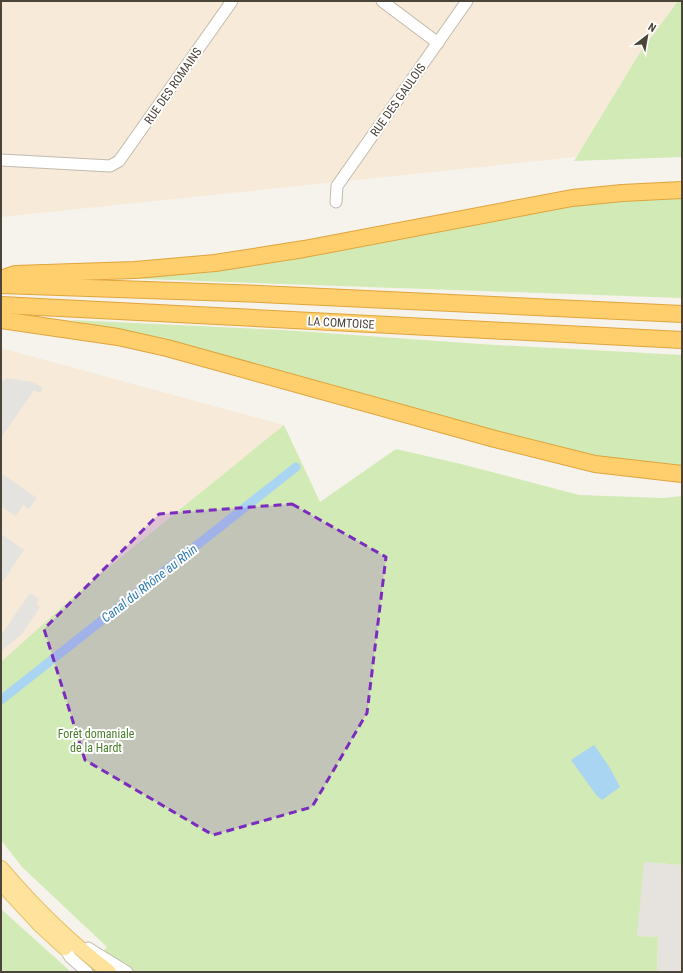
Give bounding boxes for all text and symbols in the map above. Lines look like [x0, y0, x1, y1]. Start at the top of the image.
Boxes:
north arrow [627, 16, 667, 56]
text: N [646, 21, 658, 35]
street label: RUE DES ROMAINS [141, 45, 205, 127]
street label: RUE DES GAULOIS [368, 61, 428, 139]
street label: LA COMTOISE [307, 314, 375, 332]
water label: Canal du Rhône au Rhin [98, 541, 200, 625]
park label: Forêt domaniale de la Hardt [58, 727, 135, 755]

